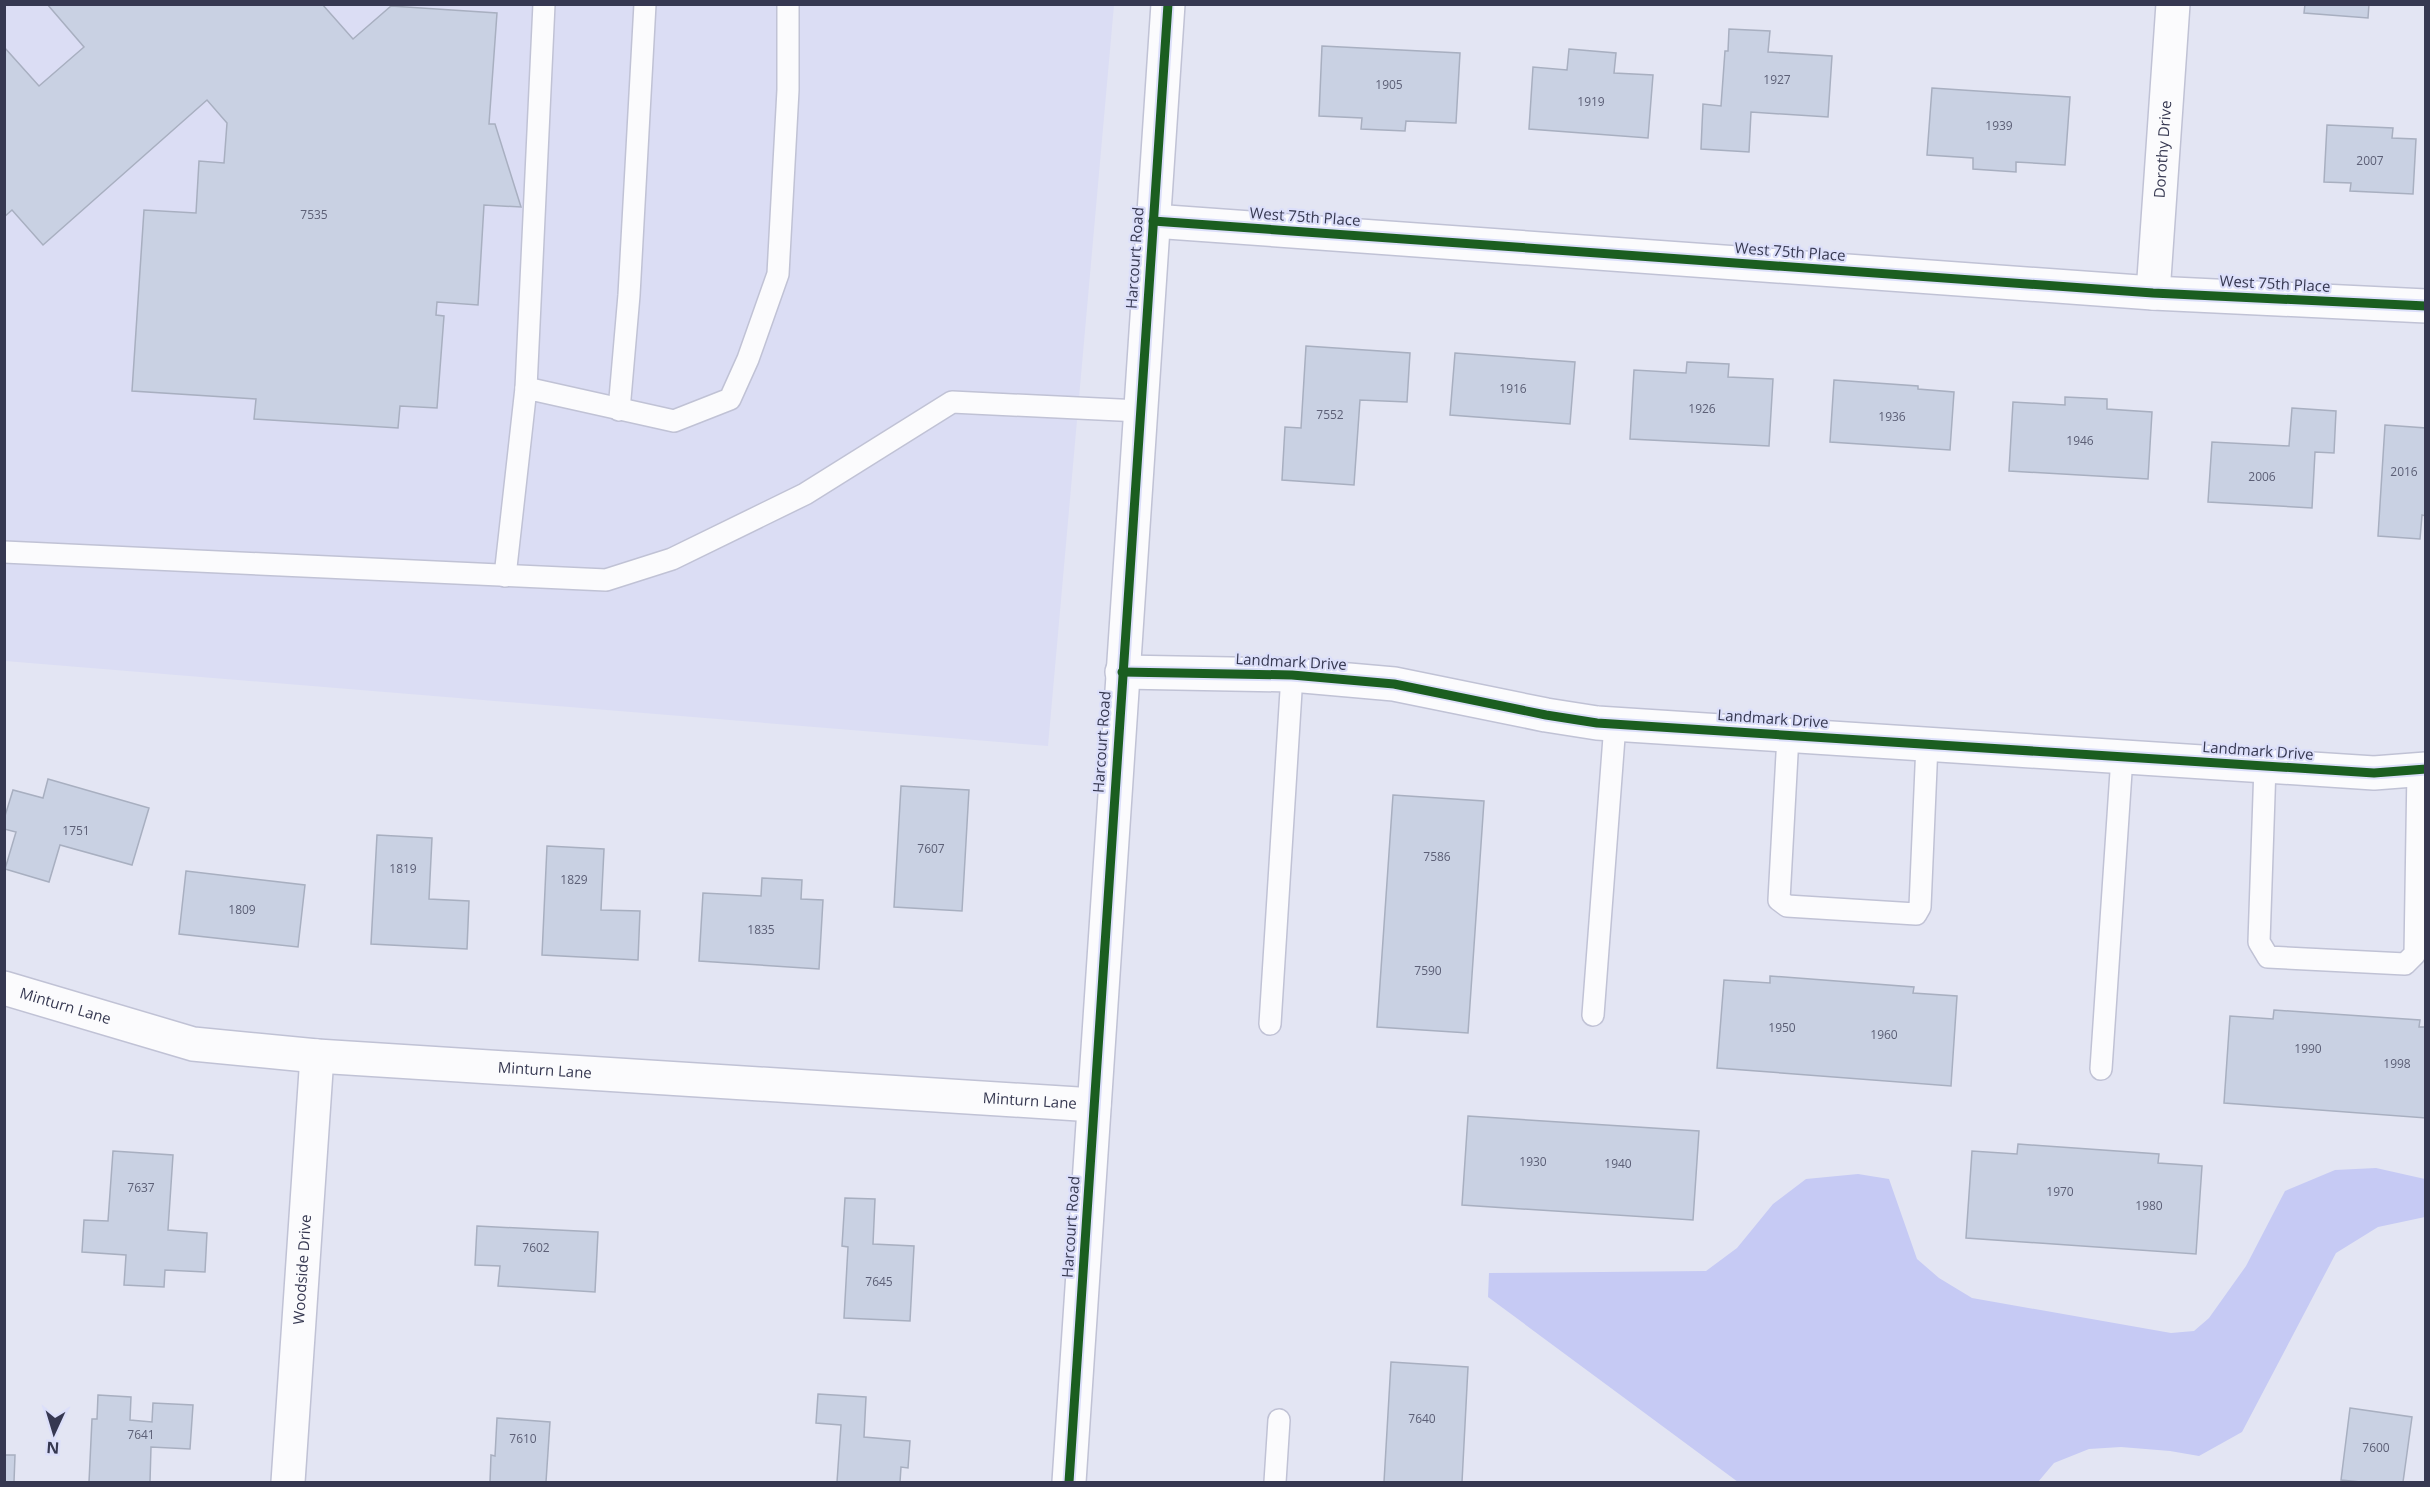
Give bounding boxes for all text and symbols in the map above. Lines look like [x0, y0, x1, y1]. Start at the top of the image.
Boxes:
house number: 1927 [1763, 71, 1791, 88]
house number: 1905 [1375, 76, 1403, 93]
house number: 1919 [1577, 93, 1605, 110]
street label: Dorothy Drive [2149, 100, 2175, 199]
house number: 1939 [1985, 117, 2013, 134]
house number: 2007 [2356, 152, 2384, 169]
street label: West 75th Place [1249, 202, 1361, 230]
house number: 7535 [300, 206, 328, 223]
street label: Harcourt Road [1120, 206, 1148, 310]
street label: West 75th Place [1734, 237, 1846, 265]
street label: West 75th Place [2219, 270, 2331, 296]
house number: 1916 [1499, 380, 1527, 397]
house number: 1926 [1688, 400, 1716, 417]
house number: 7552 [1316, 406, 1344, 423]
house number: 1936 [1878, 408, 1906, 425]
house number: 1946 [2066, 432, 2094, 449]
house number: 2016 [2390, 463, 2418, 480]
house number: 2006 [2248, 468, 2276, 485]
street label: Landmark Drive [1235, 648, 1347, 674]
street label: Harcourt Road [1087, 690, 1115, 794]
street label: Landmark Drive [1717, 704, 1829, 732]
street label: Landmark Drive [2202, 736, 2314, 764]
house number: 1751 [62, 822, 90, 839]
house number: 7607 [917, 840, 945, 857]
house number: 7586 [1423, 848, 1451, 865]
house number: 1819 [389, 860, 417, 877]
house number: 1829 [560, 871, 588, 888]
house number: 1809 [228, 901, 256, 918]
house number: 1835 [747, 921, 775, 938]
house number: 7590 [1414, 962, 1442, 979]
street label: Minturn Lane [18, 982, 114, 1028]
house number: 1950 [1768, 1019, 1796, 1036]
house number: 1960 [1870, 1026, 1898, 1043]
house number: 1990 [2294, 1040, 2322, 1057]
house number: 1998 [2383, 1055, 2411, 1072]
street label: Minturn Lane [497, 1056, 593, 1082]
street label: Minturn Lane [982, 1087, 1078, 1113]
house number: 1930 [1519, 1153, 1547, 1170]
house number: 1940 [1604, 1155, 1632, 1172]
street label: Harcourt Road [1056, 1175, 1084, 1279]
house number: 7637 [127, 1179, 155, 1196]
house number: 1970 [2046, 1183, 2074, 1200]
house number: 1980 [2135, 1197, 2163, 1214]
street label: Woodside Drive [288, 1214, 315, 1325]
house number: 7602 [522, 1239, 550, 1256]
house number: 7645 [865, 1273, 893, 1290]
north arrow [24, 1403, 84, 1463]
house number: 7640 [1408, 1410, 1436, 1427]
house number: 7641 [127, 1426, 155, 1443]
house number: 7610 [509, 1430, 537, 1447]
text: N [46, 1437, 60, 1459]
house number: 7600 [2362, 1439, 2390, 1456]

